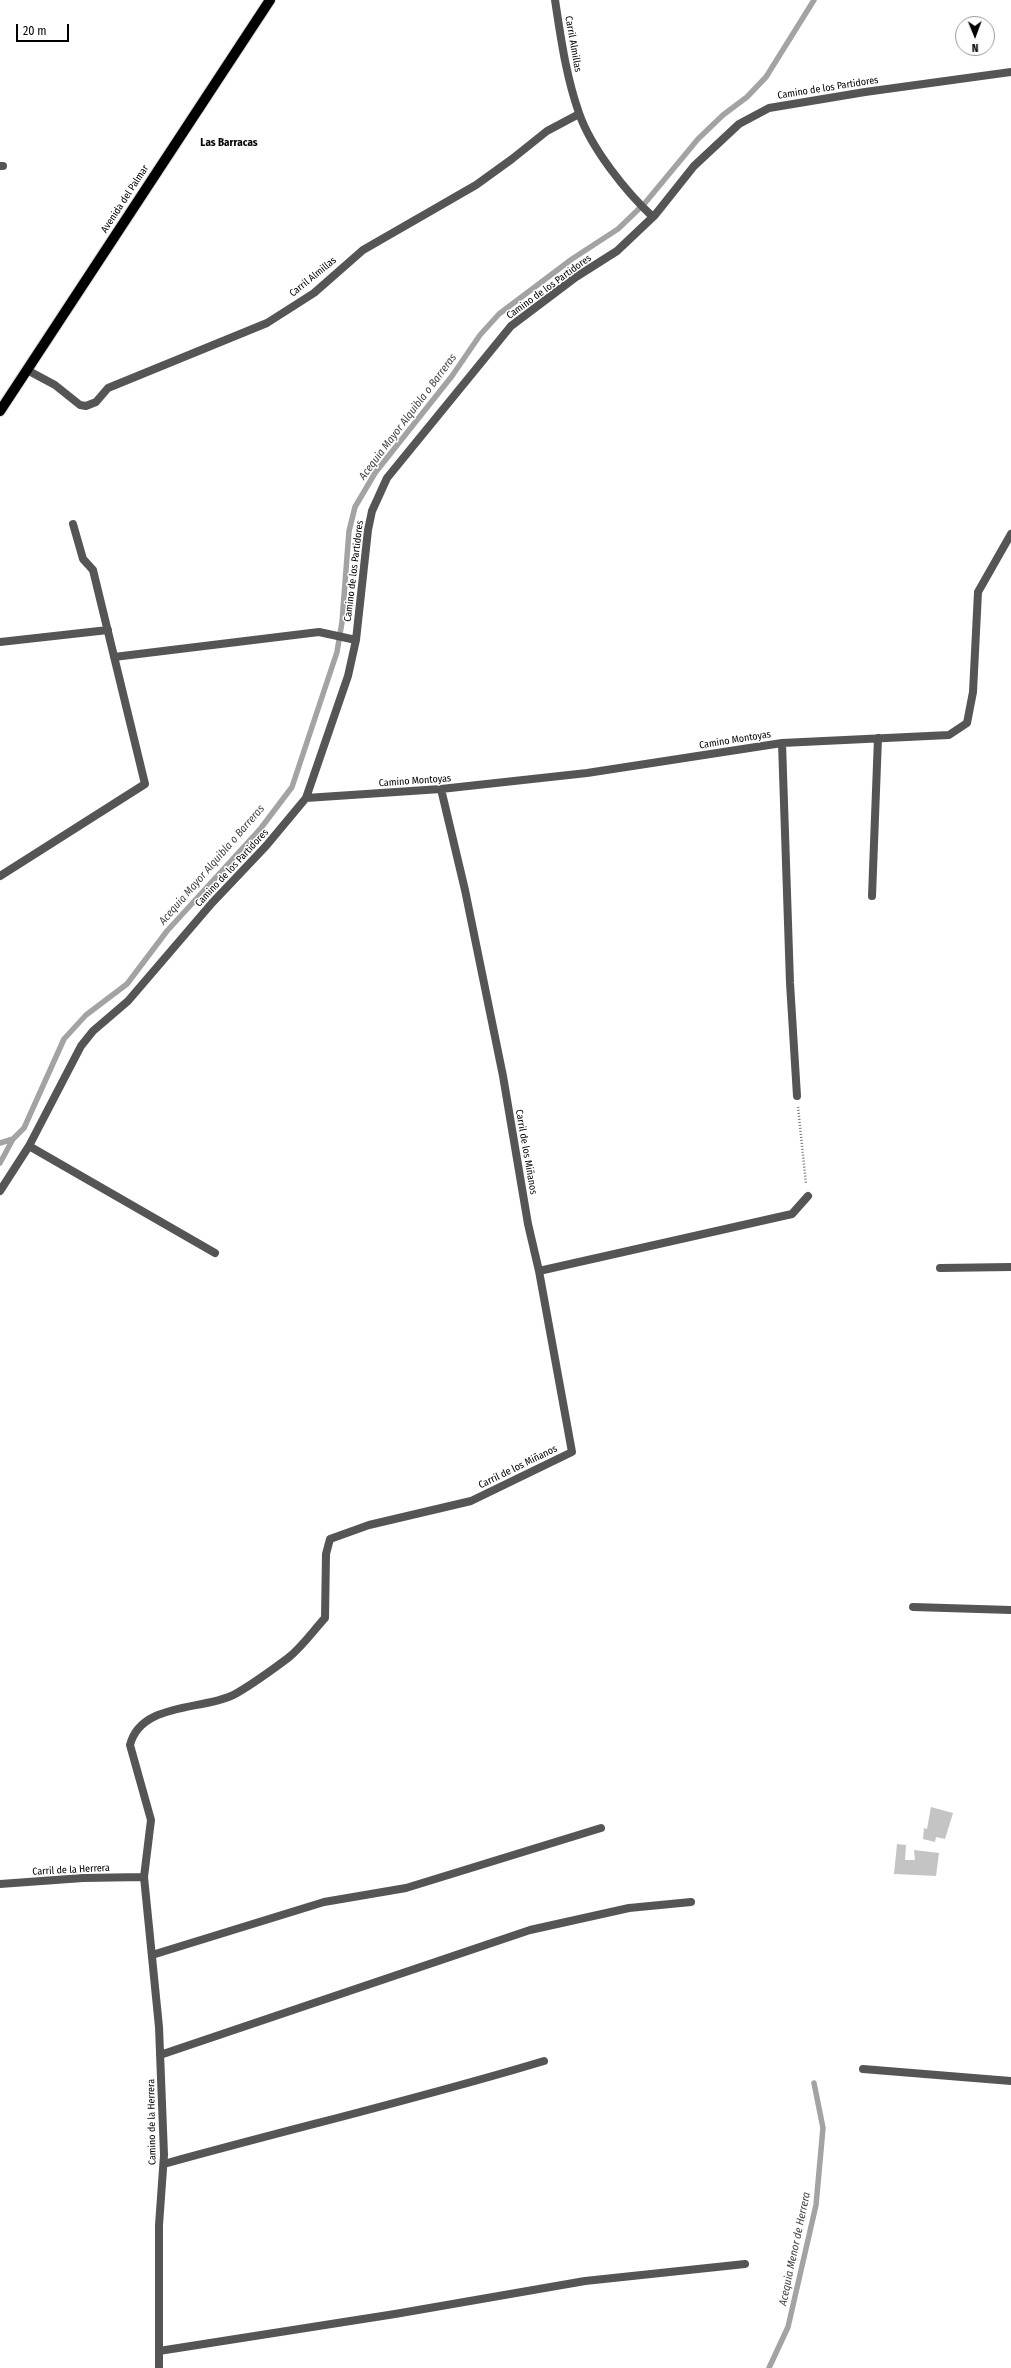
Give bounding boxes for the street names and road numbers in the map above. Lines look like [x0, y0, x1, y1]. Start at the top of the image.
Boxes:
street label: Carril Almillas [562, 15, 584, 73]
street label: Camino de los Partidores [777, 74, 879, 102]
street label: Avenida del Palmar [99, 163, 151, 235]
street label: Camino de los Partidores [504, 252, 594, 322]
street label: Carril Almillas [287, 254, 339, 300]
street label: Camino de los Partidores [342, 520, 366, 622]
street label: Camino Montoyas [698, 728, 772, 752]
street label: Camino Montoyas [378, 772, 452, 790]
street label: Camino de los Partidores [193, 827, 271, 909]
street label: Carril de los Miñanos [513, 1109, 539, 1195]
street label: Carril de los Miñanos [477, 1443, 559, 1491]
street label: Carril de la Herrera [32, 1862, 110, 1878]
street label: Camino de la Herrera [145, 2079, 159, 2165]

